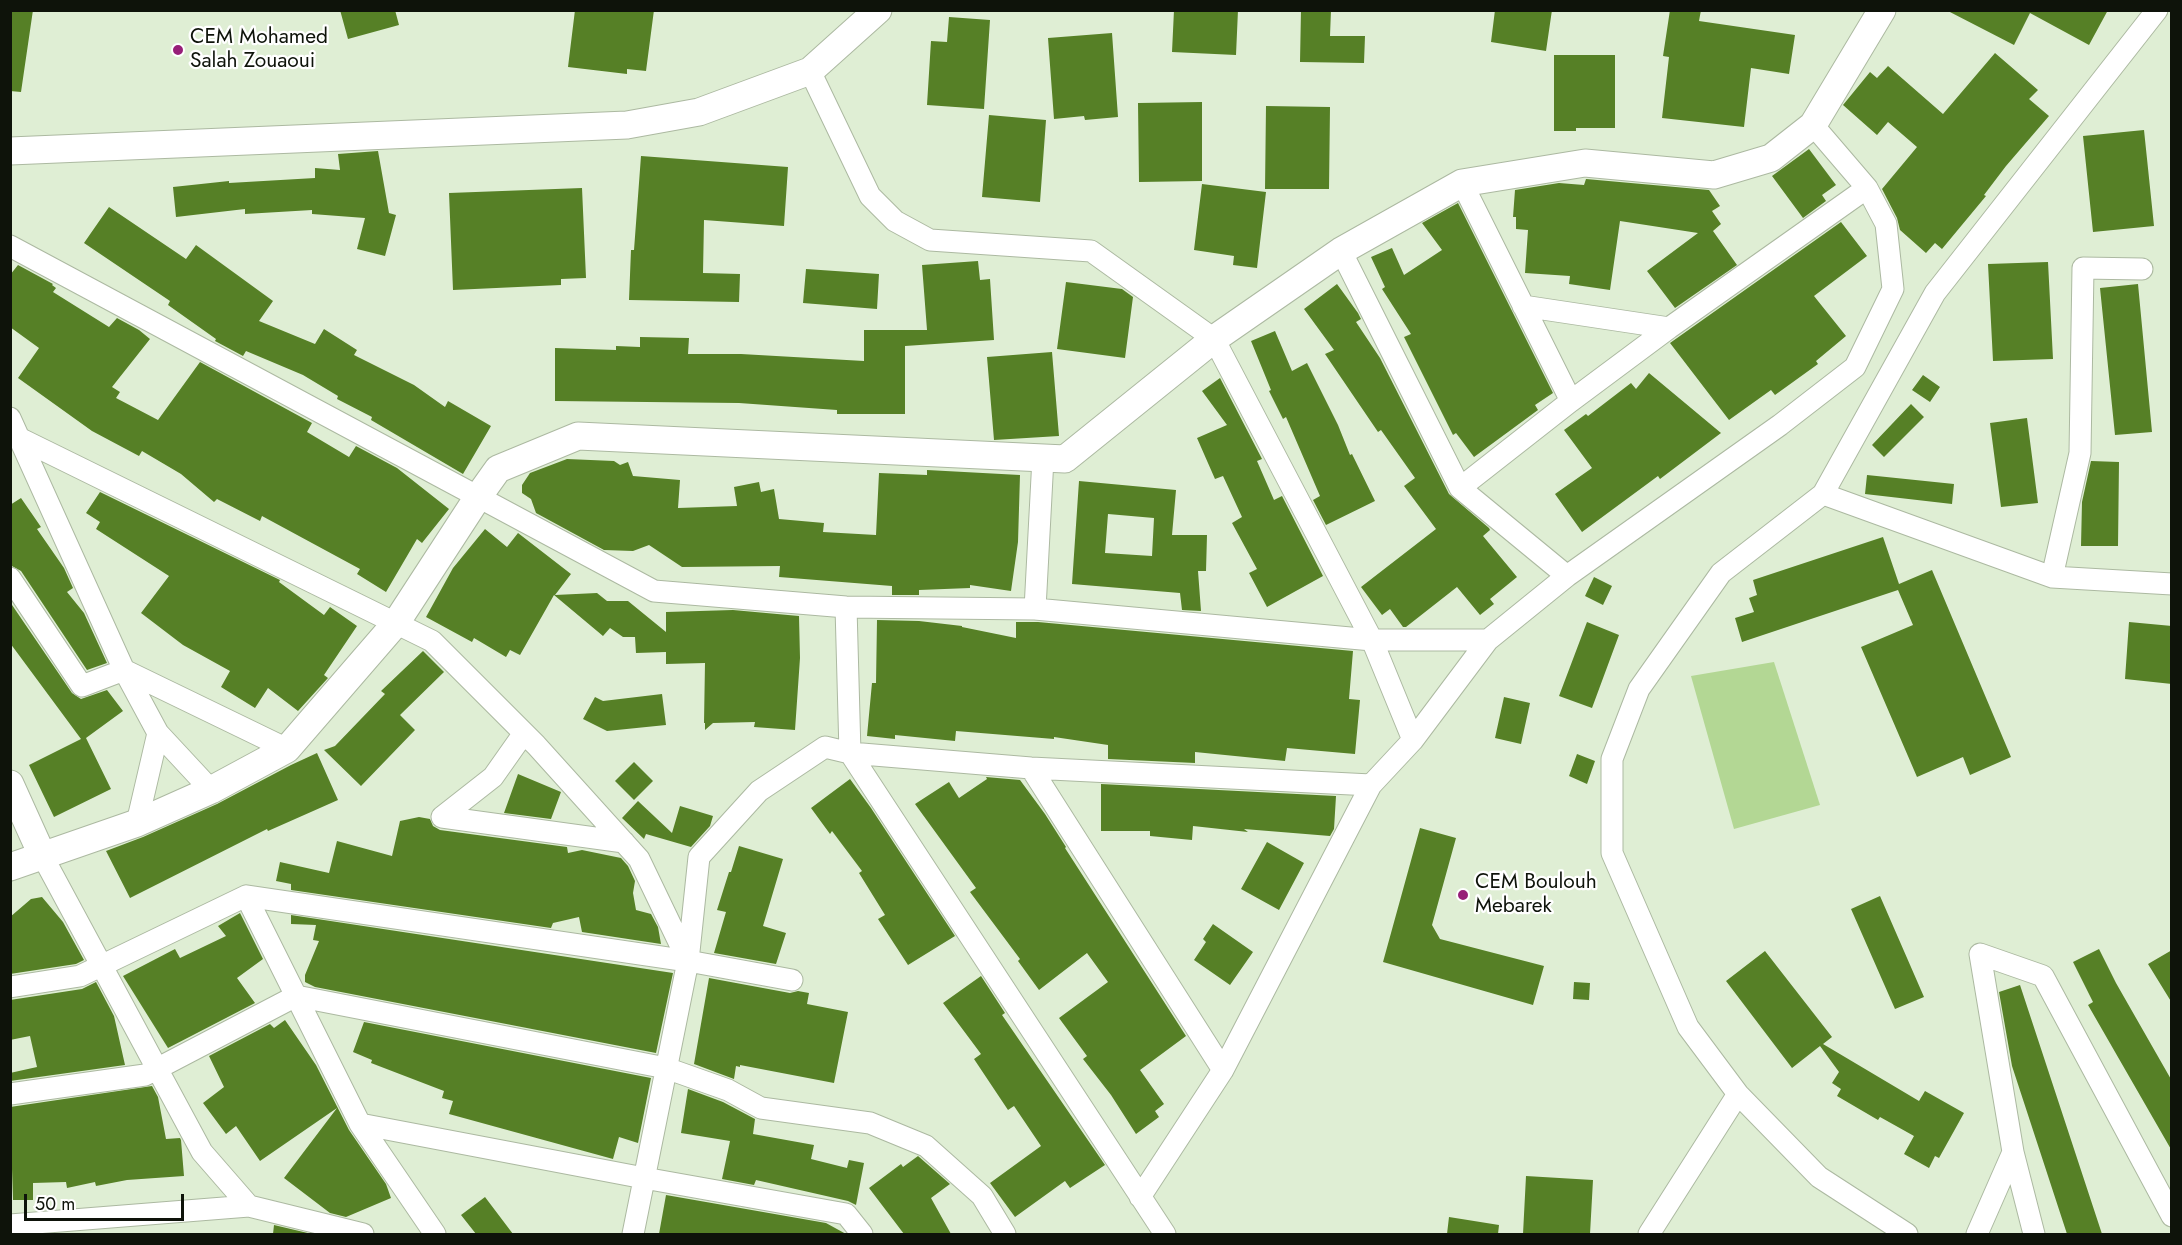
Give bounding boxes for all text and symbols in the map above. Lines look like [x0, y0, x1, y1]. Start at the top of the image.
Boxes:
place label: CEM Mohamed Salah Zouaoui [190, 25, 328, 75]
marker: CEM Mohamed Salah Zouaoui [171, 43, 185, 57]
place label: CEM Boulouh Mebarek [1475, 870, 1597, 920]
marker: CEM Boulouh Mebarek [1456, 888, 1470, 902]
scale bar [27, 1182, 188, 1220]
text: 50 m [35, 1191, 75, 1217]

